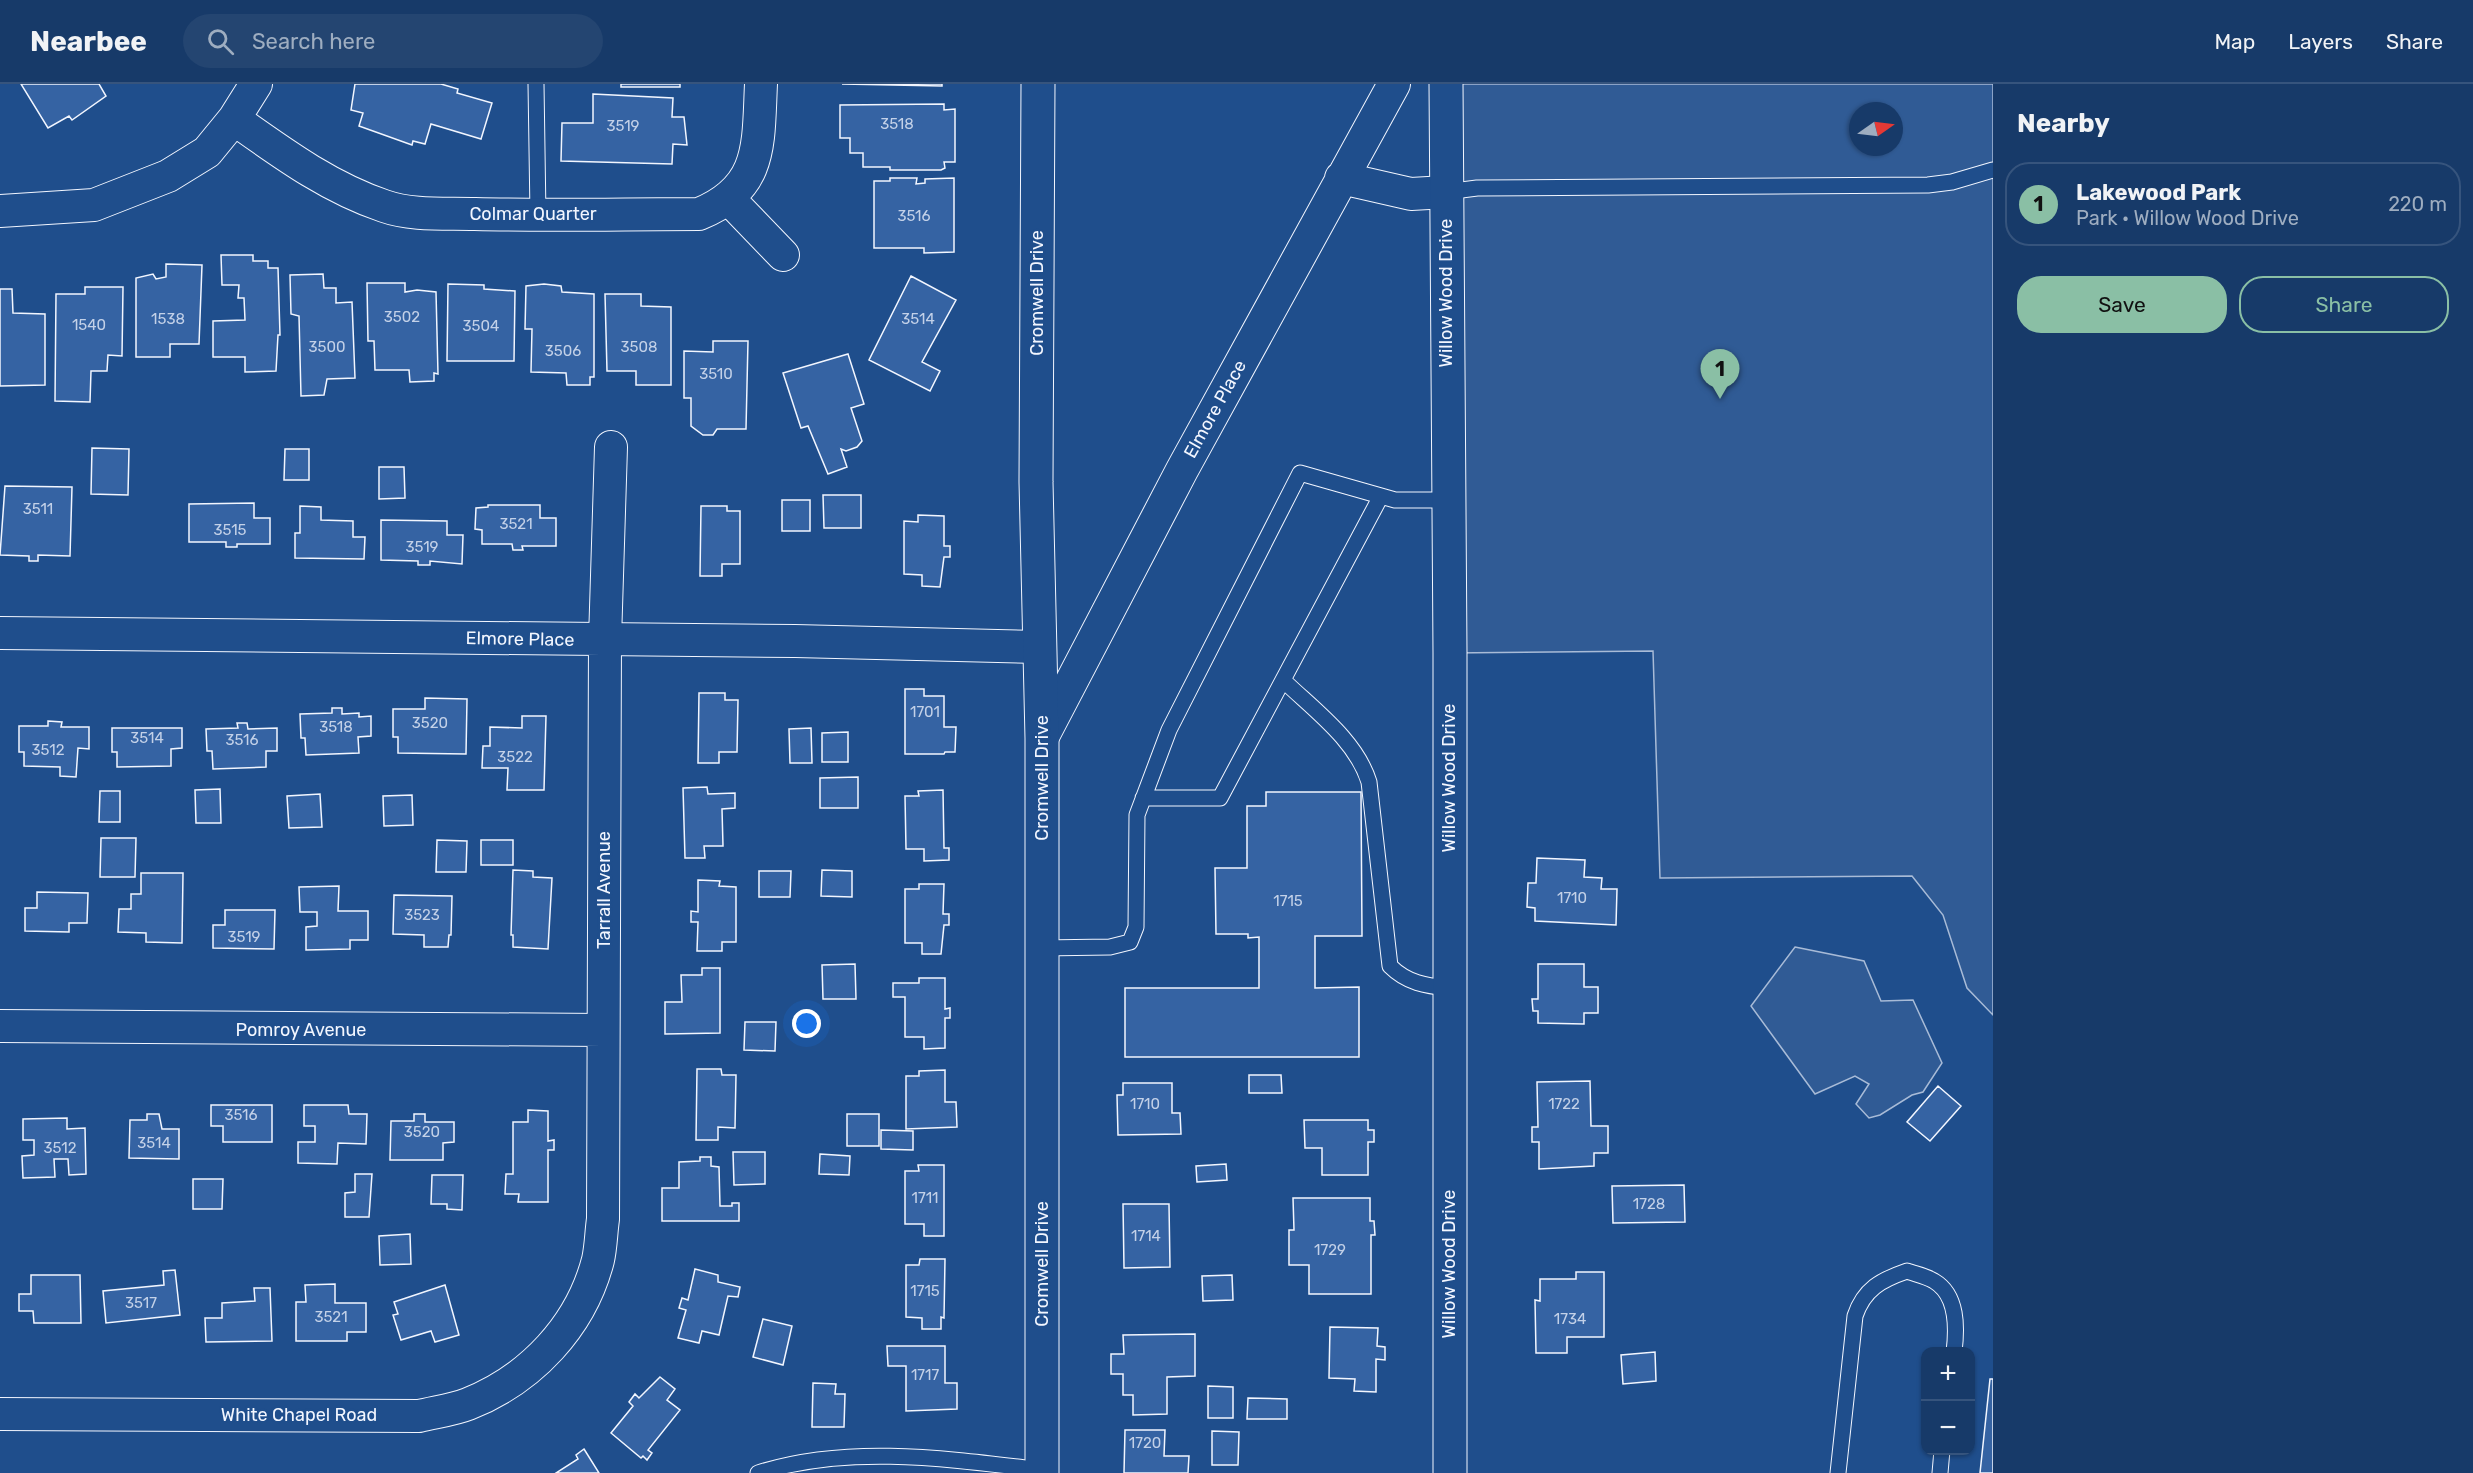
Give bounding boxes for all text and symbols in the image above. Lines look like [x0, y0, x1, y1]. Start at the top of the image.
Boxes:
search box [183, 14, 603, 68]
text: Nearbee [30, 25, 147, 58]
icon: search [204, 25, 237, 58]
text: Search here [252, 28, 375, 55]
text: Map [2214, 29, 2255, 54]
text: Layers [2288, 29, 2353, 54]
text: Share [2386, 29, 2443, 54]
north arrow [1849, 102, 1903, 156]
text: Nearby [2017, 108, 2110, 139]
house number: 3518 [880, 115, 914, 133]
house number: 3519 [606, 117, 640, 135]
text: Lakewood Park [2076, 179, 2241, 206]
text: 1 [2034, 192, 2043, 216]
text: 220 m [2388, 192, 2447, 216]
street label: Colmar Quarter [469, 203, 597, 225]
text: Park · Willow Wood Drive [2076, 206, 2299, 230]
house number: 3516 [897, 207, 931, 225]
street label: Willow Wood Drive [1435, 219, 1457, 367]
street label: Cromwell Drive [1026, 230, 1048, 356]
button: Save [2017, 276, 2227, 333]
button: Share [2239, 276, 2449, 333]
house number: 3502 [384, 308, 420, 326]
house number: 1538 [151, 310, 185, 328]
house number: 3514 [901, 310, 935, 328]
house number: 1540 [72, 316, 106, 334]
house number: 3504 [463, 317, 499, 335]
house number: 3500 [309, 338, 345, 356]
house number: 3508 [621, 338, 658, 356]
house number: 3506 [545, 342, 581, 360]
pin: 1 [1700, 350, 1740, 399]
street label: Elmore Place [1179, 356, 1251, 462]
house number: 3510 [699, 365, 733, 383]
house number: 3511 [23, 500, 53, 518]
house number: 3521 [499, 515, 533, 533]
house number: 3515 [213, 521, 247, 539]
house number: 3519 [405, 538, 439, 556]
street label: Elmore Place [465, 627, 575, 651]
house number: 1701 [910, 703, 940, 721]
street label: Willow Wood Drive [1438, 704, 1460, 852]
house number: 3520 [412, 714, 448, 732]
street label: Cromwell Drive [1031, 715, 1053, 841]
house number: 3518 [319, 718, 353, 736]
house number: 3514 [130, 729, 164, 747]
house number: 3516 [225, 731, 259, 749]
house number: 3512 [32, 741, 65, 759]
house number: 3522 [497, 748, 533, 766]
street label: Tarrall Avenue [593, 831, 615, 949]
house number: 1710 [1557, 889, 1587, 907]
house number: 1715 [1273, 892, 1303, 910]
house number: 3523 [404, 906, 440, 924]
house number: 3519 [227, 928, 261, 946]
your location [792, 1009, 821, 1038]
street label: Pomroy Avenue [236, 1019, 366, 1041]
house number: 1710 [1130, 1095, 1160, 1113]
house number: 1722 [1548, 1095, 1580, 1113]
house number: 3516 [224, 1106, 258, 1124]
house number: 3520 [404, 1123, 440, 1141]
house number: 3514 [137, 1134, 171, 1152]
house number: 3512 [44, 1139, 77, 1157]
house number: 1711 [912, 1189, 938, 1207]
street label: Willow Wood Drive [1438, 1190, 1460, 1338]
house number: 1728 [1633, 1195, 1665, 1213]
street label: Cromwell Drive [1031, 1201, 1053, 1327]
house number: 1714 [1131, 1227, 1161, 1245]
house number: 1729 [1314, 1241, 1346, 1259]
house number: 1715 [910, 1282, 940, 1300]
house number: 3517 [125, 1294, 157, 1312]
house number: 3521 [314, 1308, 348, 1326]
house number: 1734 [1554, 1310, 1586, 1328]
map controls [1921, 1347, 1975, 1455]
button: + [1921, 1347, 1975, 1401]
house number: 1717 [911, 1366, 939, 1384]
button: − [1921, 1401, 1975, 1455]
street label: White Chapel Road [221, 1404, 377, 1426]
house number: 1720 [1129, 1434, 1161, 1452]

